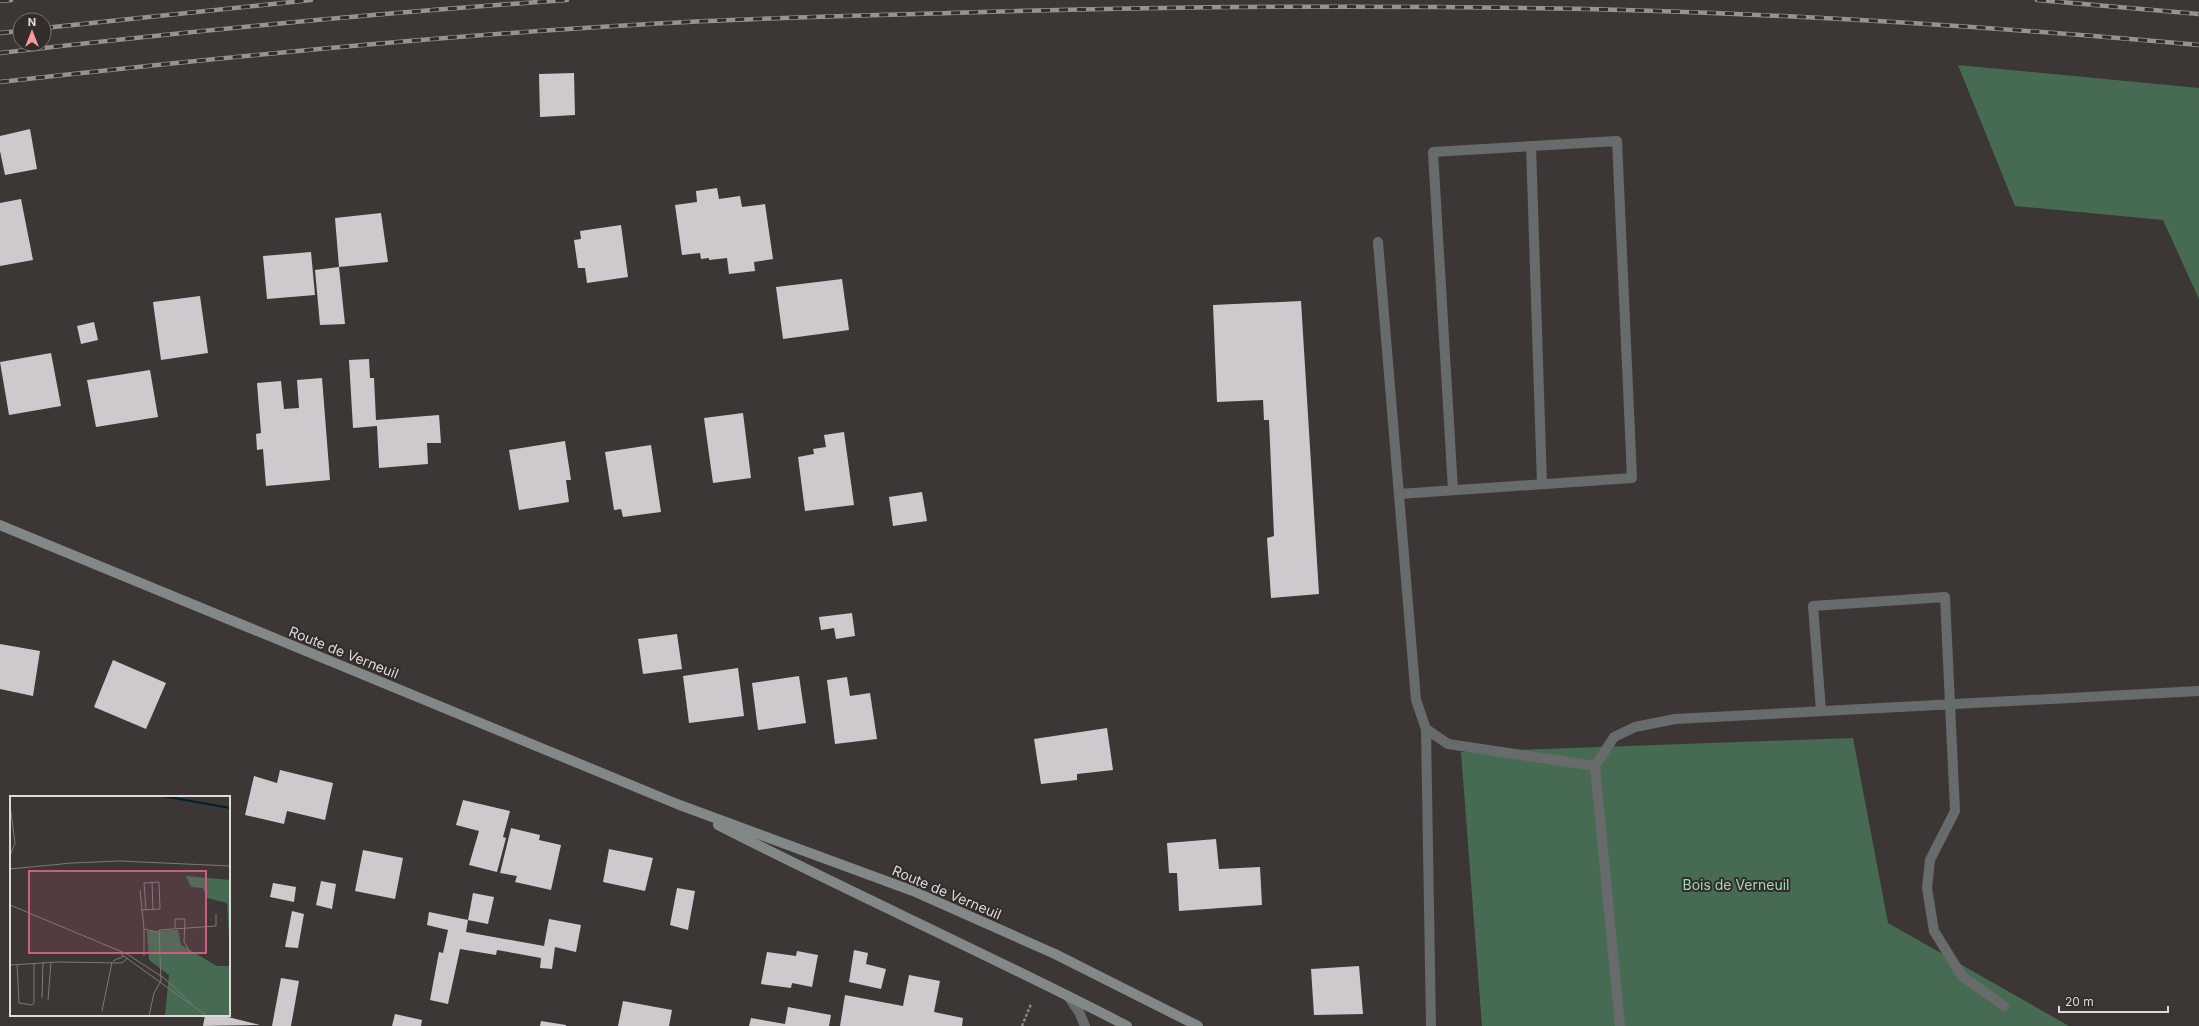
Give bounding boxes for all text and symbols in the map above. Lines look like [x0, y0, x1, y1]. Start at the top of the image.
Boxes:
north arrow [12, 12, 52, 52]
text: N [28, 15, 36, 29]
street label: Route de Verneuil [287, 622, 401, 682]
inset map [10, 796, 230, 1016]
street label: Route de Verneuil [890, 861, 1004, 923]
park label: Bois de Verneuil [1682, 876, 1790, 893]
scale bar [2059, 988, 2168, 1014]
text: 20 m [2065, 994, 2094, 1009]

